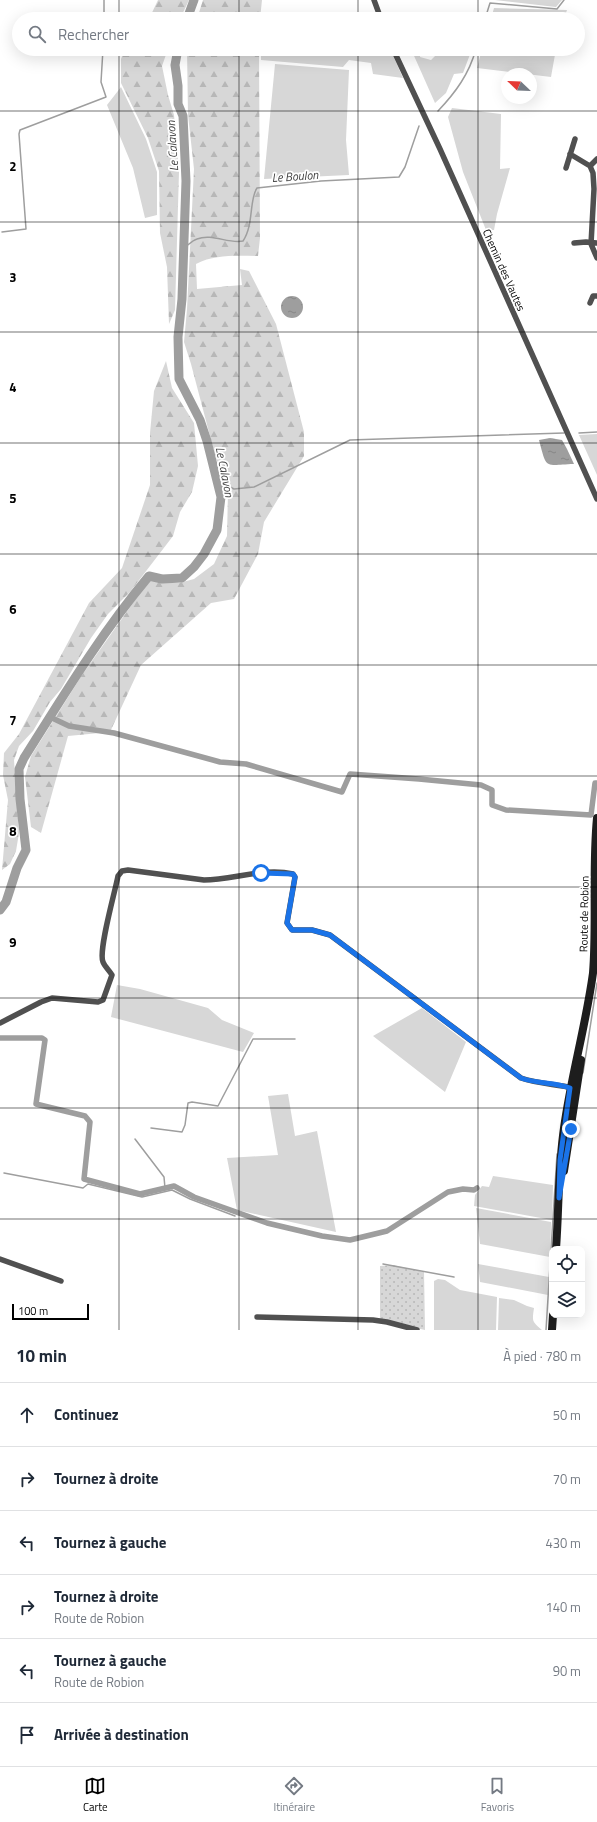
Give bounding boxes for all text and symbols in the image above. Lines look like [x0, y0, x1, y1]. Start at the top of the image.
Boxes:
search box [12, 12, 585, 56]
icon: search [26, 23, 48, 45]
text: Rechercher [58, 23, 129, 46]
north arrow [501, 68, 537, 104]
water label: Le Calavon [161, 119, 183, 172]
text: 2 [9, 156, 17, 176]
water label: Le Boulon [271, 165, 320, 187]
street label: Chemin des Vautes [479, 226, 529, 314]
text: 3 [9, 267, 17, 287]
text: 4 [9, 377, 17, 397]
water label: Le Calavon [211, 445, 239, 500]
text: 5 [9, 488, 17, 508]
text: 6 [9, 599, 17, 619]
text: 7 [9, 710, 17, 730]
text: 8 [9, 821, 17, 841]
route start [252, 864, 270, 882]
street label: Route de Robion [575, 876, 593, 952]
text: 9 [9, 932, 17, 952]
route end [562, 1120, 580, 1138]
map controls [549, 1246, 585, 1318]
button: locate [549, 1246, 585, 1282]
button: layers [549, 1282, 585, 1318]
scale bar [12, 1302, 89, 1321]
text: 100 m [18, 1303, 48, 1319]
text: 10 min [16, 1343, 67, 1369]
text: À pied · 780 m [503, 1346, 581, 1366]
text: Continuez [54, 1403, 119, 1426]
icon: ahead [16, 1404, 38, 1426]
text: 50 m [553, 1405, 581, 1425]
text: Tournez à droite [54, 1467, 159, 1490]
icon: right [16, 1468, 38, 1490]
text: 70 m [553, 1469, 581, 1489]
text: Tournez à gauche [54, 1531, 166, 1554]
icon: left [16, 1532, 38, 1554]
text: 430 m [545, 1533, 581, 1553]
text: Tournez à droite [54, 1585, 159, 1608]
icon: right [16, 1596, 38, 1618]
text: 140 m [545, 1597, 581, 1617]
text: Route de Robion [54, 1608, 144, 1628]
text: Tournez à gauche [54, 1649, 166, 1672]
icon: left [16, 1660, 38, 1682]
text: 90 m [553, 1661, 581, 1681]
text: Route de Robion [54, 1672, 144, 1692]
text: Arrivée à destination [54, 1723, 189, 1746]
icon: arrive [16, 1724, 38, 1746]
tab: Carte [83, 1775, 108, 1815]
tab: Itinéraire [274, 1775, 315, 1815]
tab: Favoris [481, 1775, 514, 1815]

